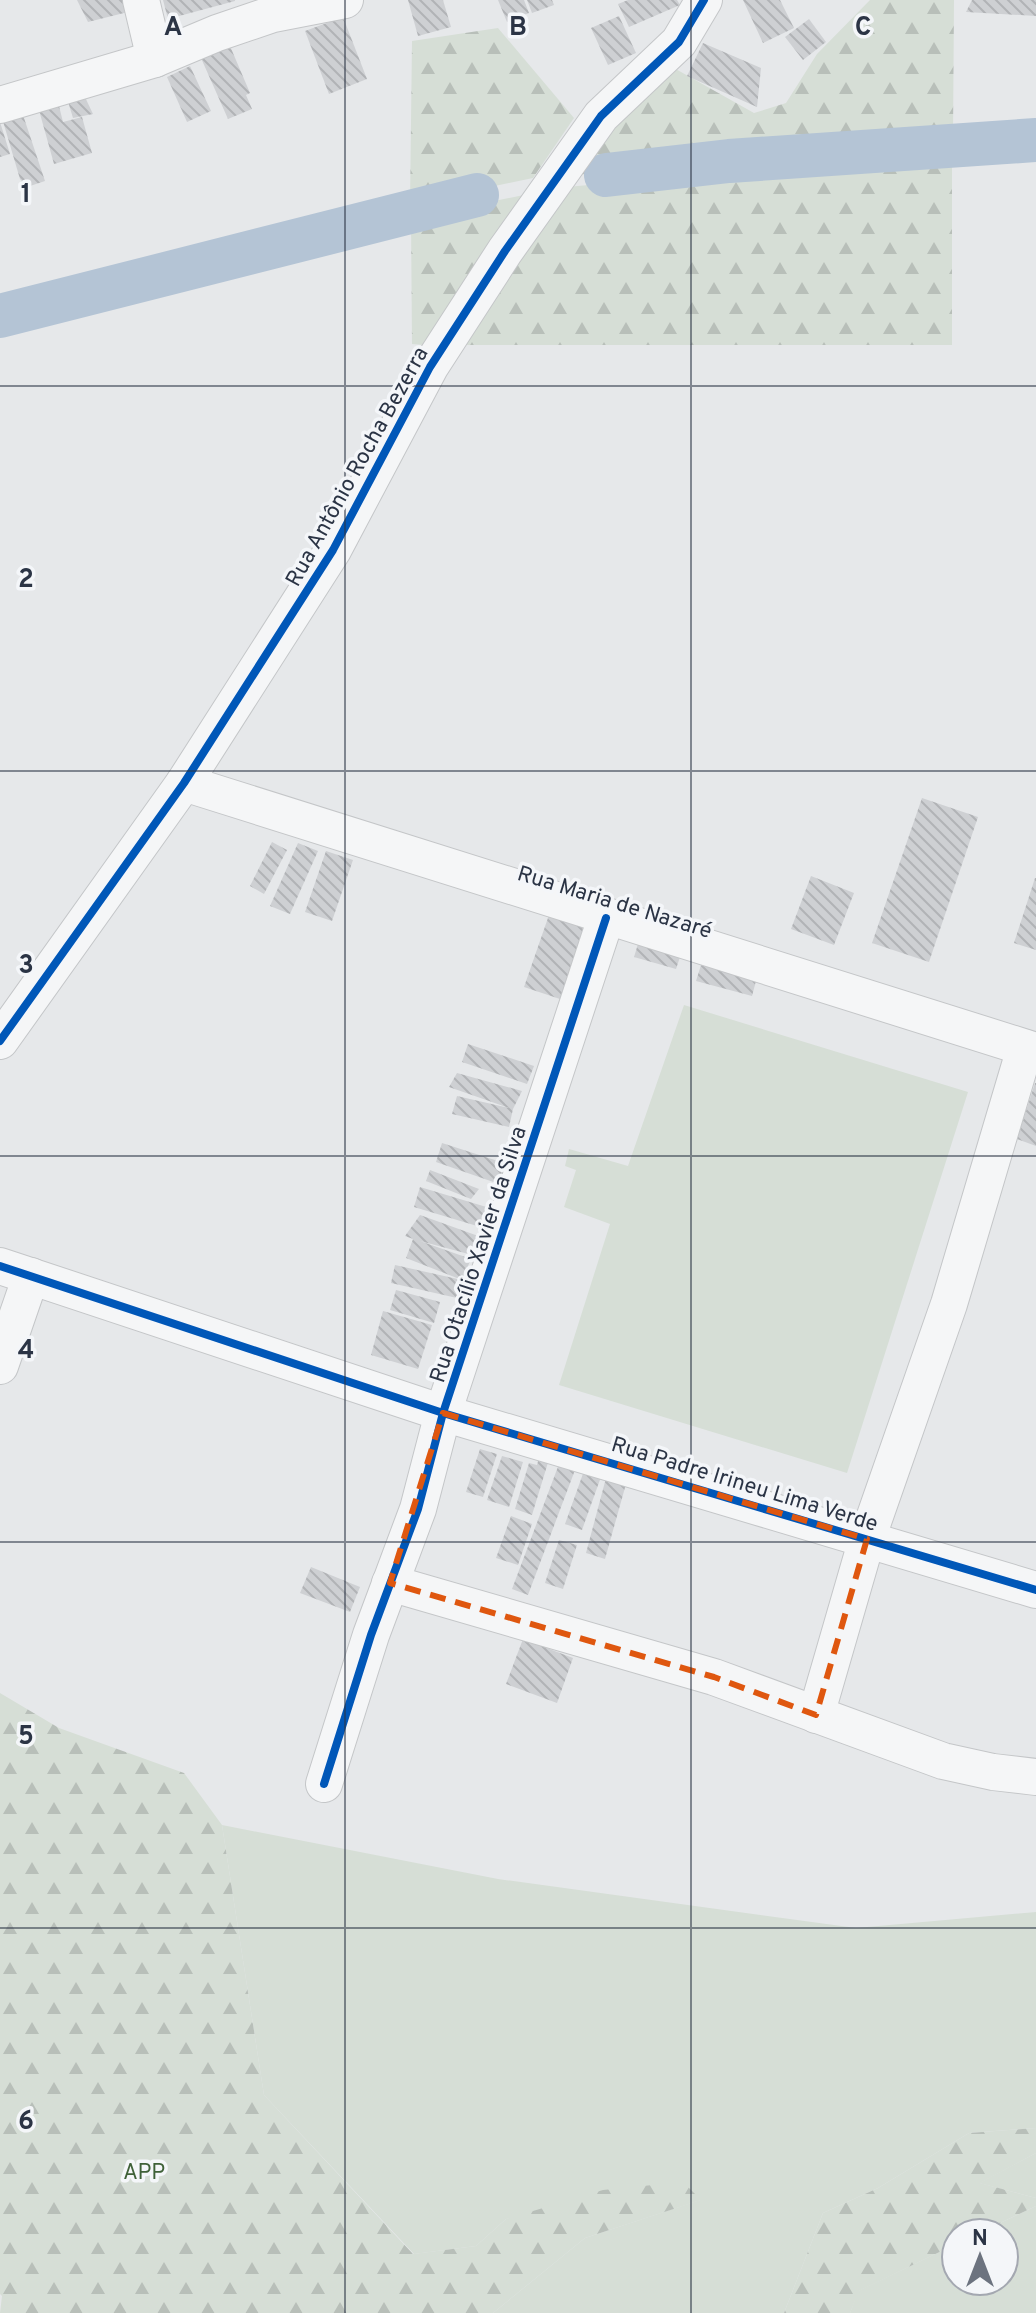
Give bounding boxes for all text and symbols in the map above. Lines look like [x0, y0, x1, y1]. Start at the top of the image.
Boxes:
text: A [164, 12, 182, 45]
text: B [509, 12, 527, 45]
text: C [855, 12, 871, 45]
text: 1 [21, 179, 31, 212]
street label: Rua Antônio Rocha Bezerra [281, 343, 435, 592]
text: 2 [18, 564, 34, 597]
street label: Rua Maria de Nazaré [514, 861, 715, 946]
text: 3 [18, 950, 34, 983]
street label: Rua Otacílio Xavier da Silva [425, 1123, 534, 1387]
text: 4 [18, 1335, 34, 1368]
street label: Rua Padre Irineu Lima Verde [608, 1432, 881, 1539]
text: 5 [18, 1721, 34, 1754]
text: 6 [18, 2106, 34, 2139]
park label: APP [123, 2160, 165, 2187]
north arrow [940, 2217, 1020, 2297]
text: N [972, 2226, 988, 2253]

